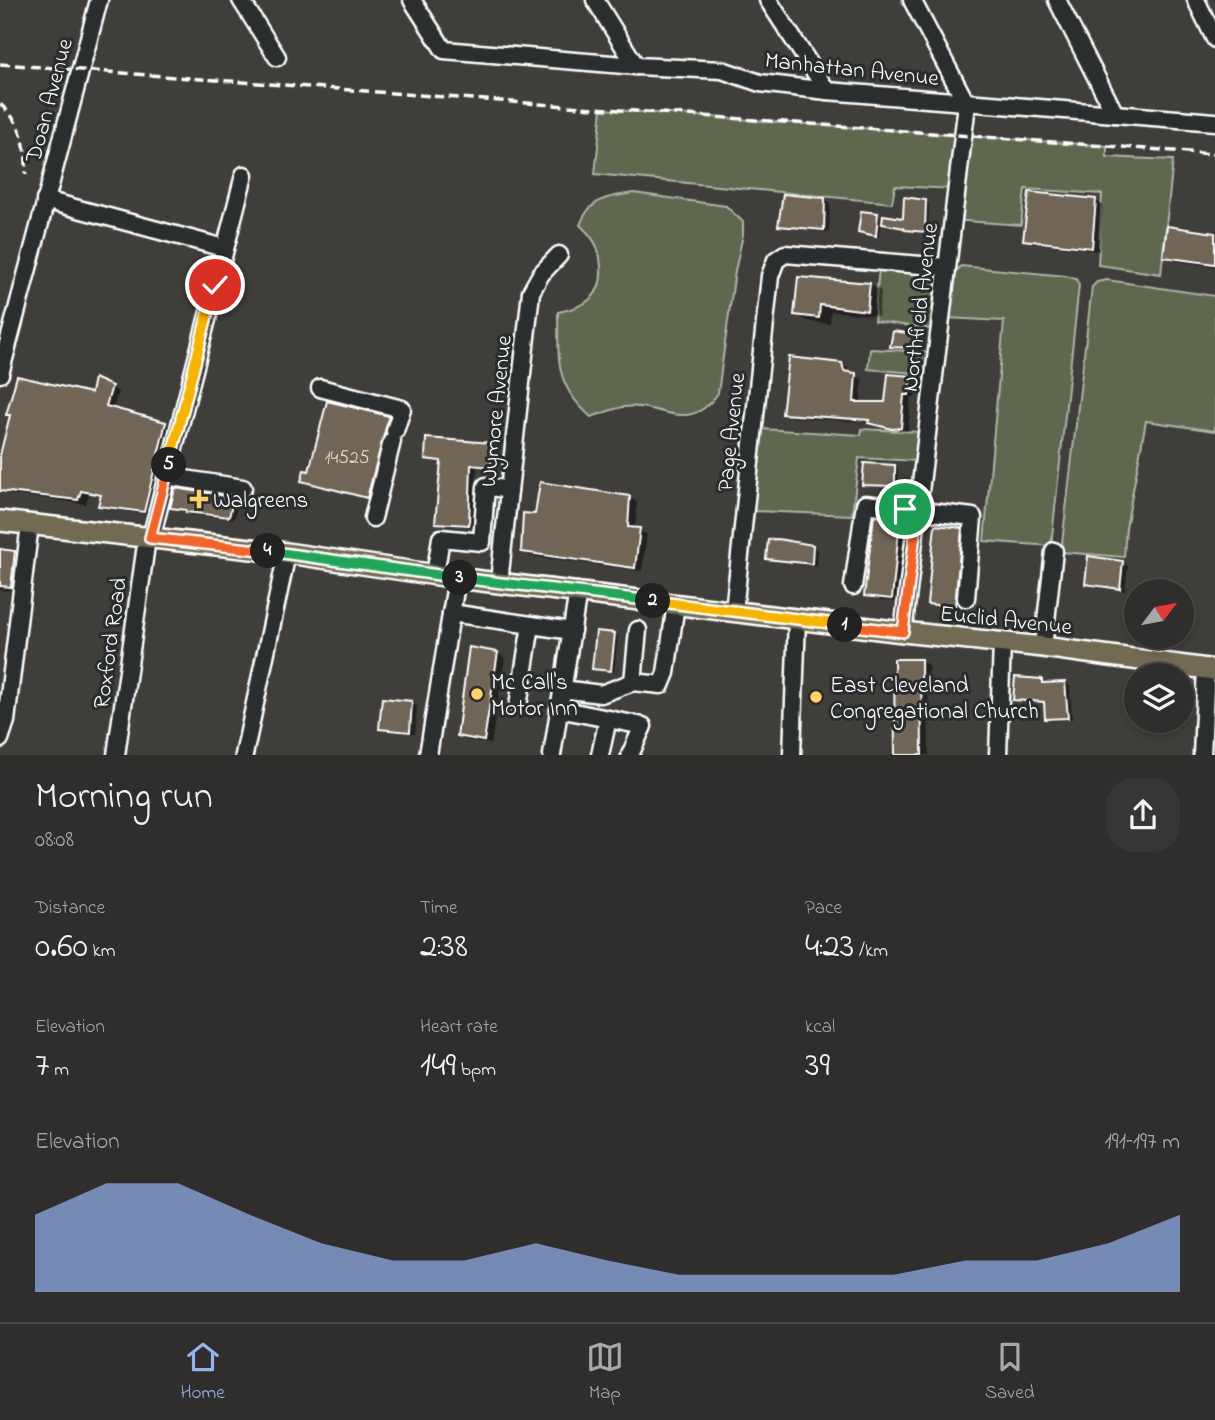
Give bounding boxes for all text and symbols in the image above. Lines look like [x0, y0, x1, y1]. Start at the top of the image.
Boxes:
street label: Doan Avenue [18, 34, 83, 167]
street label: Manhattan Avenue [763, 45, 941, 96]
street label: Northfield Avenue [895, 220, 948, 394]
pin [185, 255, 245, 315]
icon: check [196, 266, 234, 304]
street label: Wymore Avenue [473, 333, 524, 489]
street label: Page Avenue [710, 370, 756, 494]
house number: 14525 [324, 445, 370, 472]
pin: 5 [152, 448, 186, 482]
text: 5 [163, 451, 174, 478]
pin [875, 479, 935, 539]
place label: Walgreens [213, 485, 308, 519]
icon: arrive [886, 490, 924, 528]
marker: Walgreens [191, 491, 207, 507]
pin: 4 [250, 534, 286, 568]
text: 4 [264, 537, 271, 564]
pin: 3 [442, 560, 477, 596]
text: 3 [456, 564, 463, 591]
street label: Roxford Road [86, 576, 137, 711]
north arrow [1124, 579, 1194, 649]
map controls [1124, 579, 1194, 733]
pin: 2 [636, 584, 670, 618]
text: 2 [648, 587, 657, 614]
street label: Euclid Avenue [938, 598, 1074, 645]
pin: 1 [828, 608, 862, 642]
text: 1 [841, 611, 848, 638]
button: layers [1124, 663, 1194, 733]
place label: Mc Call's Motor Inn [491, 667, 578, 726]
place label: East Cleveland Congregational Church [830, 670, 1039, 730]
marker: Mc Call's Motor Inn [469, 686, 485, 702]
marker: East Cleveland Congregational Church [808, 689, 824, 705]
text: Morning run [35, 770, 213, 826]
button: share [1106, 778, 1180, 852]
text: 08:08 [35, 824, 74, 857]
text: Distance [35, 895, 105, 922]
text: Time [420, 895, 458, 922]
text: Pace [805, 895, 842, 922]
text: 0.60 [35, 922, 88, 973]
text: 2:38 [420, 922, 468, 973]
text: 4:23 [805, 922, 854, 973]
text: km [88, 938, 116, 965]
text: /km [854, 938, 888, 965]
text: Elevation [35, 1014, 105, 1041]
text: Heart rate [420, 1014, 498, 1041]
text: kcal [805, 1014, 835, 1041]
text: 7 [35, 1041, 49, 1092]
text: 149 [420, 1041, 456, 1092]
text: 39 [805, 1041, 830, 1092]
text: m [49, 1057, 69, 1084]
text: bpm [456, 1057, 496, 1084]
text: Elevation [35, 1126, 120, 1159]
text: 191–197 m [1105, 1126, 1180, 1159]
tab: Home [181, 1338, 225, 1407]
tab: Map [586, 1338, 624, 1407]
tab: Saved [985, 1338, 1034, 1407]

